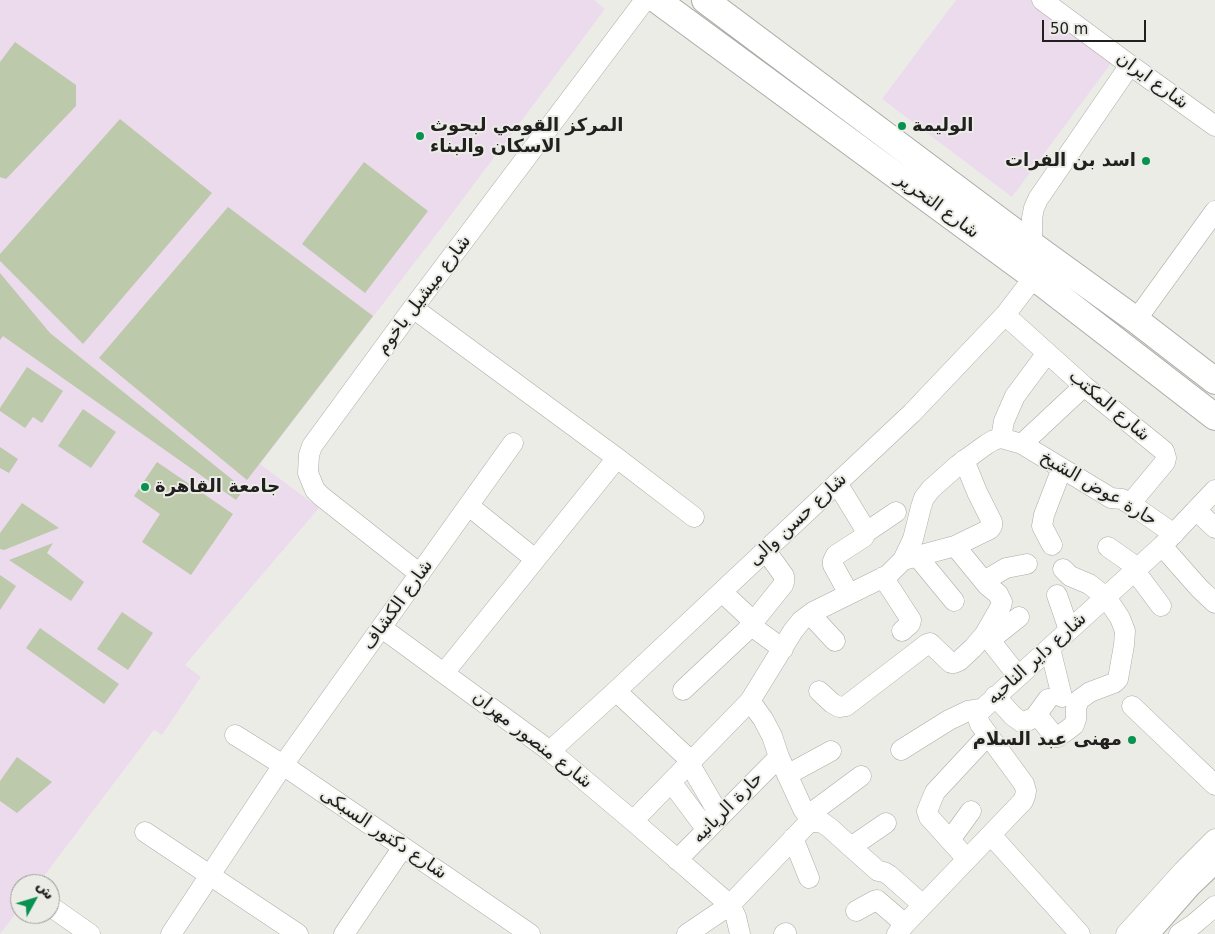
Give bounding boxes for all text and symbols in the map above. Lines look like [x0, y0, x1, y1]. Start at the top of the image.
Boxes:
scale bar [1045, 10, 1149, 42]
text: 50 m [1050, 20, 1088, 38]
street label: شارع ايران [1112, 48, 1192, 114]
place label: المركز القومي لبحوث الاسكان والبناء [430, 115, 623, 158]
place label: الوليمة [912, 115, 973, 137]
marker: الوليمة [896, 120, 908, 132]
marker: المركز القومي لبحوث الاسكان والبناء [414, 130, 426, 142]
place label: اسد بن الفرات [1005, 150, 1136, 172]
marker: اسد بن الفرات [1140, 155, 1152, 167]
street label: شارع التحرير [891, 168, 983, 244]
street label: شارع ميشيل باخوم [372, 231, 476, 359]
street label: شارع المكتب [1064, 366, 1154, 446]
street label: حارة عوض الشيخ [1036, 447, 1160, 531]
street label: شارع حسن والى [744, 469, 852, 571]
place label: جامعة القاهرة [155, 476, 280, 498]
marker: جامعة القاهرة [139, 481, 151, 493]
street label: شارع الكشاف [358, 556, 438, 654]
street label: شارع داير الناحيه [983, 608, 1091, 710]
street label: شارع منصور مهران [468, 686, 596, 794]
place label: مهنى عبد السلام [973, 729, 1122, 751]
marker: مهنى عبد السلام [1126, 734, 1138, 746]
street label: حارة الريانيه [688, 768, 768, 848]
street label: شارع دكتور السبكى [315, 784, 451, 884]
north arrow [10, 874, 60, 924]
text: ش [34, 878, 58, 903]

